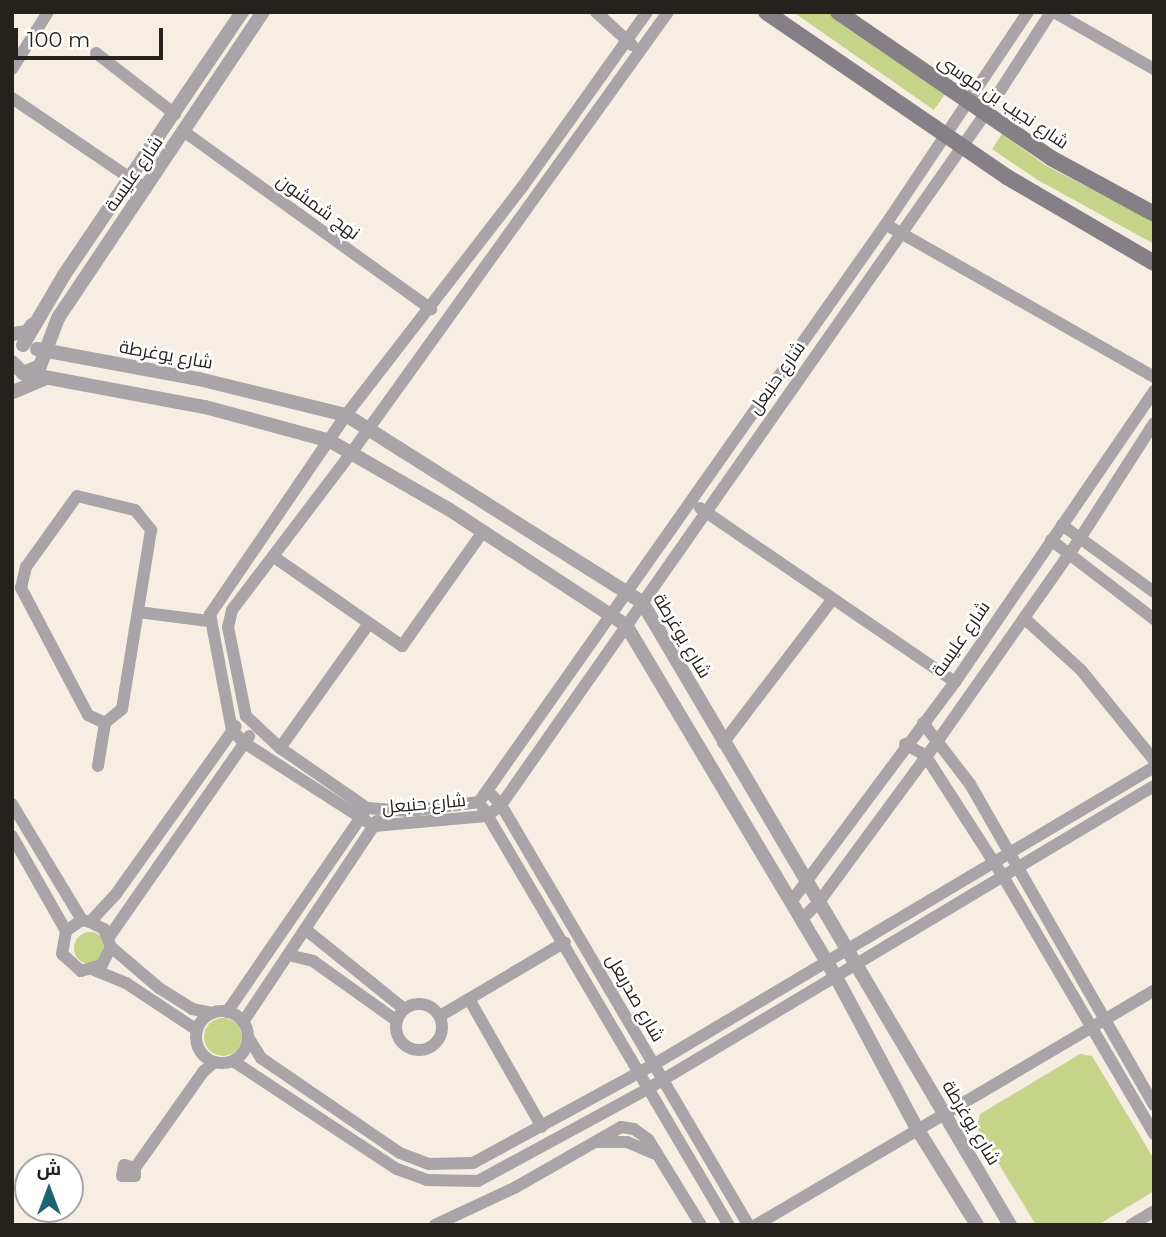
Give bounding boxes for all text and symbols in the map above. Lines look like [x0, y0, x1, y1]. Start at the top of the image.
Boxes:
scale bar [18, 14, 166, 58]
text: 100 m [27, 27, 90, 52]
street label: شارع نجيب بن موسى [934, 50, 1072, 154]
street label: شارع عليسة [100, 132, 168, 216]
street label: نهج شمشون [272, 170, 364, 244]
street label: شارع يوغرطة [118, 336, 214, 374]
street label: شارع حنبعل [744, 337, 810, 419]
street label: شارع يوغرطة [648, 590, 716, 682]
street label: شارع عليسة [927, 597, 995, 681]
street label: شارع حنبعل [381, 790, 467, 818]
street label: شارع صدربعل [601, 950, 669, 1046]
street label: شارع يوغرطة [937, 1077, 1005, 1169]
north arrow [14, 1153, 84, 1223]
text: ش [37, 1157, 61, 1180]

